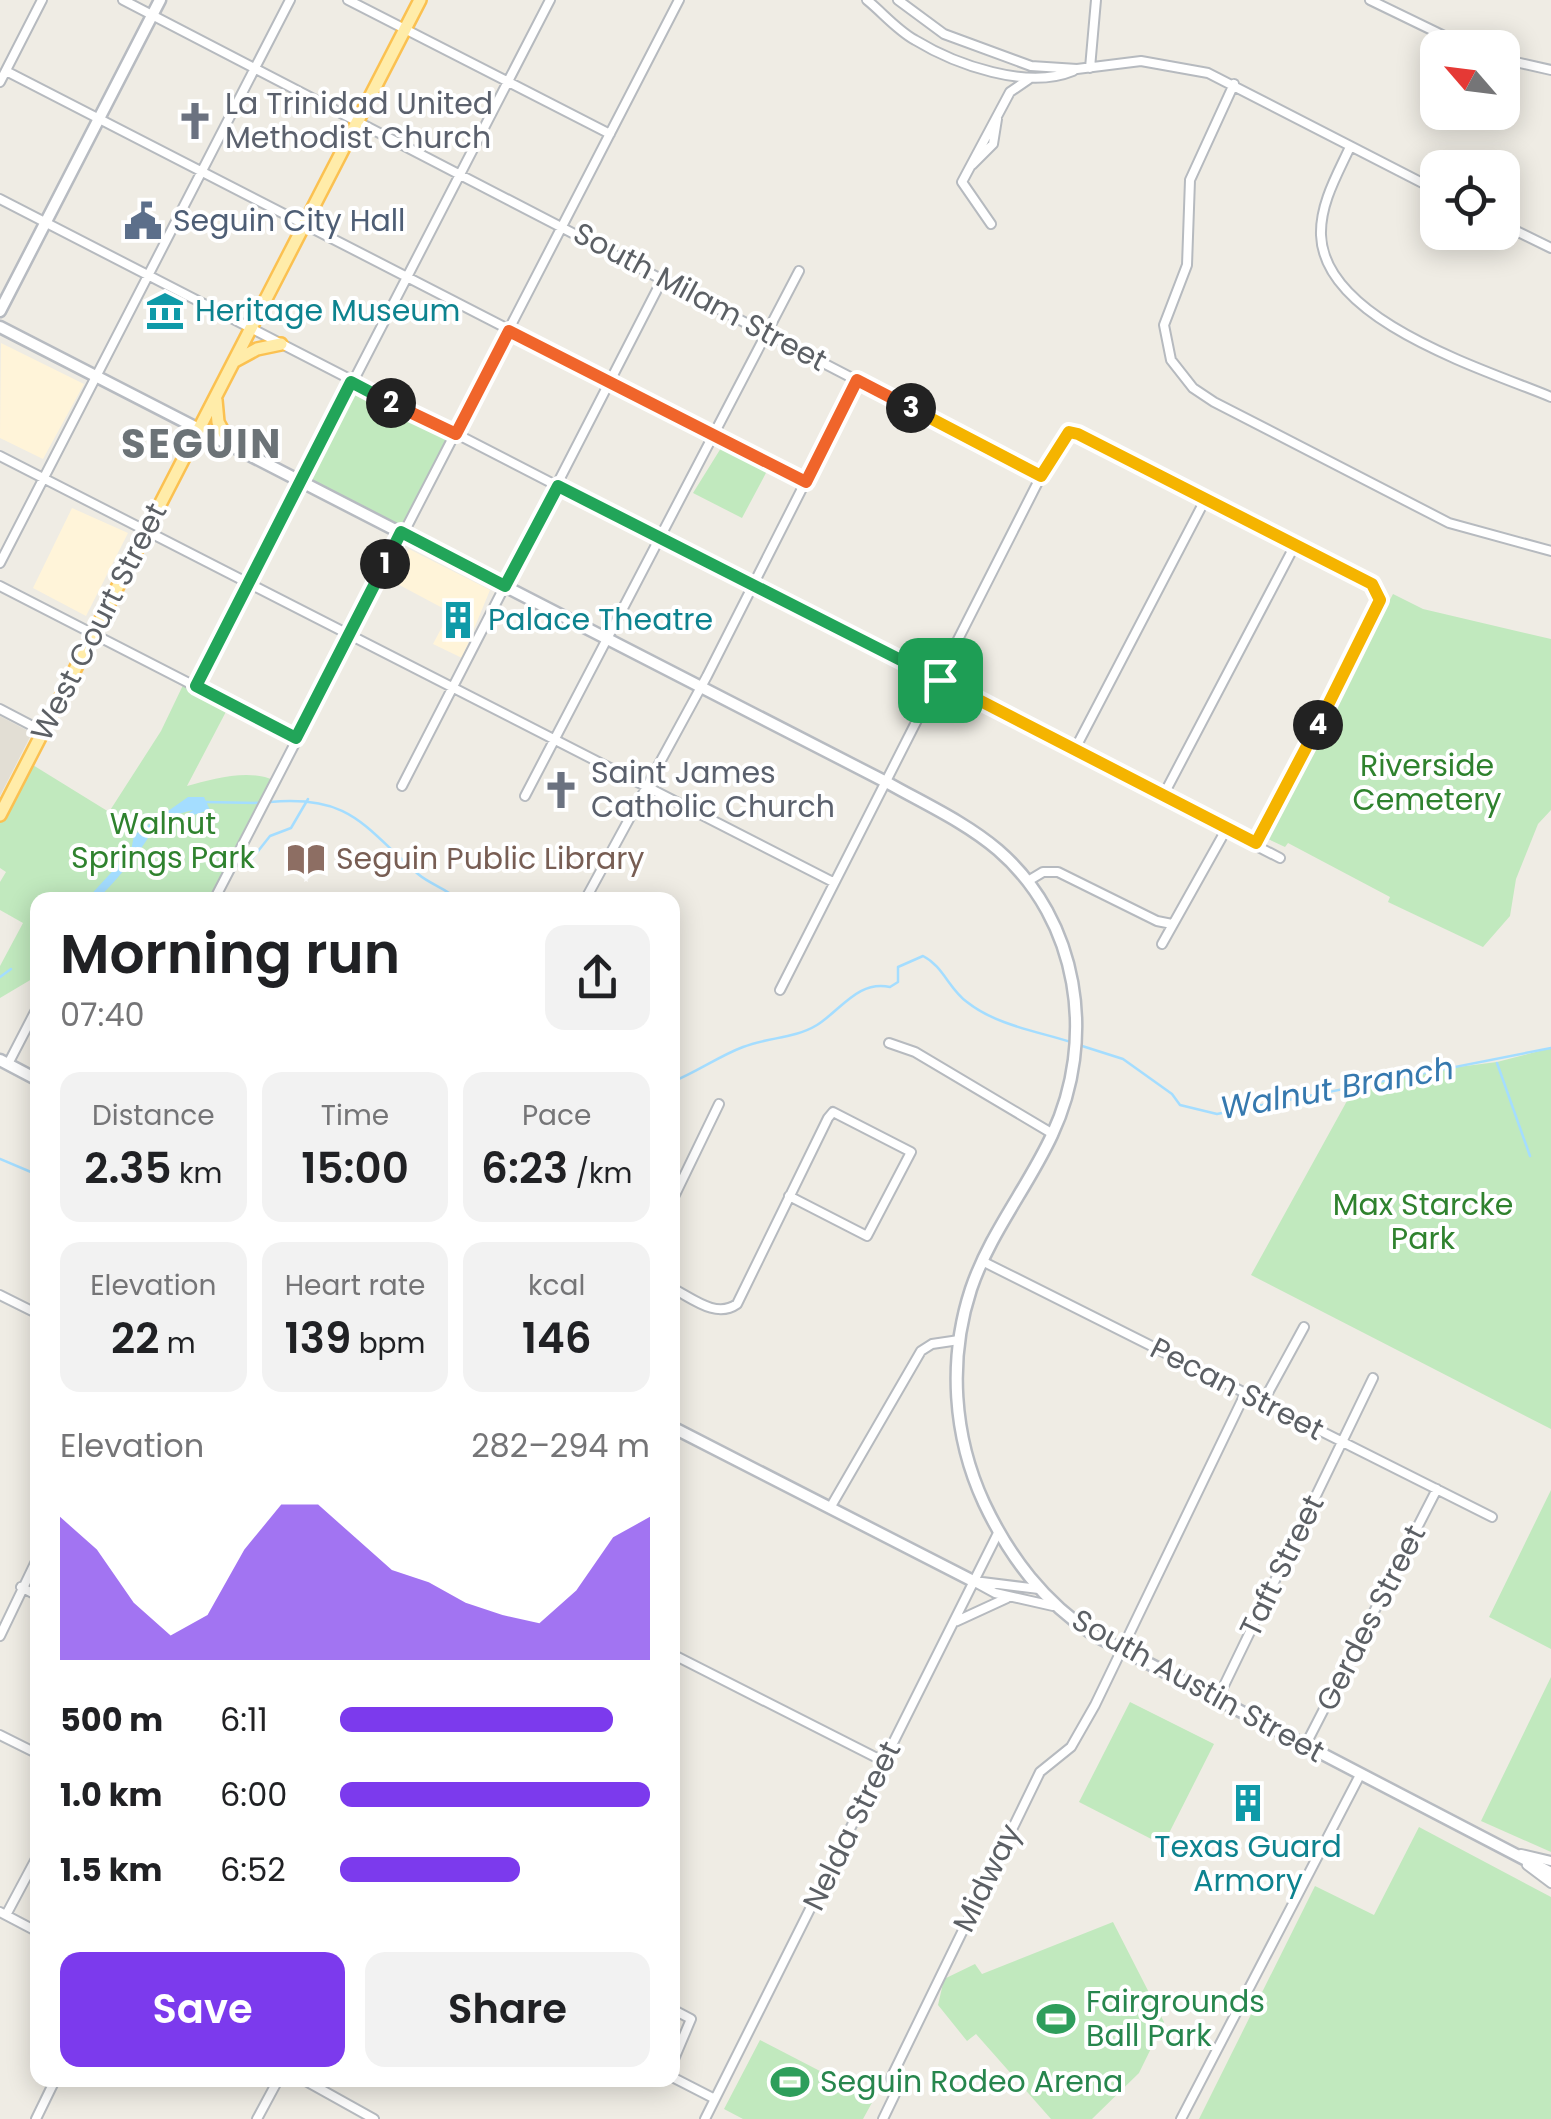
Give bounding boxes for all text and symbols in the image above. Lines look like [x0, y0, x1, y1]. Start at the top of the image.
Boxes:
north arrow [1420, 30, 1520, 130]
map controls [1420, 30, 1520, 250]
place label: La Trinidad United Methodist Church [225, 82, 493, 159]
church icon: La Trinidad United Methodist Church [174, 100, 216, 142]
button: locate [1420, 150, 1520, 250]
place label: Seguin City Hall [173, 199, 405, 242]
public building icon: Seguin City Hall [122, 200, 164, 242]
street label: South Milam Street [566, 211, 835, 382]
place label: Heritage Museum [195, 289, 460, 332]
museum icon: Heritage Museum [144, 290, 186, 332]
pin: 2 [366, 378, 416, 428]
text: 2 [383, 383, 399, 422]
pin: 3 [886, 383, 936, 433]
text: 3 [903, 388, 919, 427]
district label: SEGUIN [121, 416, 283, 472]
street label: West Court Street [20, 495, 177, 748]
pin: 1 [360, 539, 410, 589]
text: 1 [380, 544, 390, 583]
place label: Palace Theatre [488, 598, 713, 641]
building icon: Palace Theatre [437, 599, 479, 641]
pin [898, 638, 983, 723]
icon: arrive [913, 653, 968, 708]
pin: 4 [1293, 700, 1343, 750]
text: 4 [1309, 705, 1327, 744]
park label: Riverside Cemetery [1353, 744, 1502, 821]
place label: Saint James Catholic Church [591, 751, 835, 828]
church icon: Saint James Catholic Church [540, 769, 582, 811]
park label: Walnut Springs Park [71, 802, 255, 879]
place label: Seguin Public Library [336, 837, 644, 880]
library icon: Seguin Public Library [285, 838, 327, 880]
text: Morning run [60, 915, 400, 992]
button: share [545, 925, 650, 1030]
text: 07:40 [60, 992, 145, 1037]
water label: Walnut Branch [1217, 1045, 1457, 1130]
text: Distance [92, 1096, 215, 1135]
text: Time [321, 1096, 389, 1135]
text: Pace [522, 1096, 591, 1135]
text: 2.35 [84, 1139, 172, 1198]
text: 15:00 [301, 1139, 409, 1198]
text: 6:23 [481, 1139, 568, 1198]
text: km [172, 1154, 222, 1193]
text: /km [568, 1154, 632, 1193]
park label: Max Starcke Park [1333, 1183, 1513, 1260]
text: Elevation [90, 1266, 216, 1305]
text: Heart rate [285, 1266, 425, 1305]
text: kcal [528, 1266, 585, 1305]
text: 22 [111, 1309, 159, 1368]
text: 139 [285, 1309, 351, 1368]
text: 146 [522, 1309, 592, 1368]
text: m [159, 1324, 196, 1363]
text: bpm [351, 1324, 425, 1363]
street label: Pecan Street [1143, 1326, 1331, 1451]
text: Elevation [60, 1423, 204, 1468]
text: 282–294 m [471, 1423, 650, 1468]
street label: Taft Street [1229, 1488, 1334, 1644]
street label: Gerdes Street [1305, 1517, 1436, 1718]
street label: South Austin Street [1064, 1598, 1332, 1773]
text: 500 m [60, 1697, 163, 1742]
text: 6:11 [220, 1697, 268, 1742]
street label: Nelda Street [792, 1734, 911, 1918]
text: 1.0 km [60, 1772, 162, 1817]
text: 6:00 [220, 1772, 287, 1817]
building icon: Texas Guard Armory [1227, 1782, 1269, 1824]
street label: Midway [942, 1816, 1031, 1939]
place label: Texas Guard Armory [1154, 1825, 1342, 1902]
text: 1.5 km [60, 1847, 162, 1892]
text: 6:52 [220, 1847, 286, 1892]
button: Save [60, 1952, 345, 2067]
button: Share [365, 1952, 650, 2067]
place label: Fairgrounds Ball Park [1086, 1980, 1265, 2057]
sports icon: Fairgrounds Ball Park [1035, 1998, 1077, 2040]
place label: Seguin Rodeo Arena [820, 2060, 1123, 2103]
sports icon: Seguin Rodeo Arena [769, 2061, 811, 2103]

